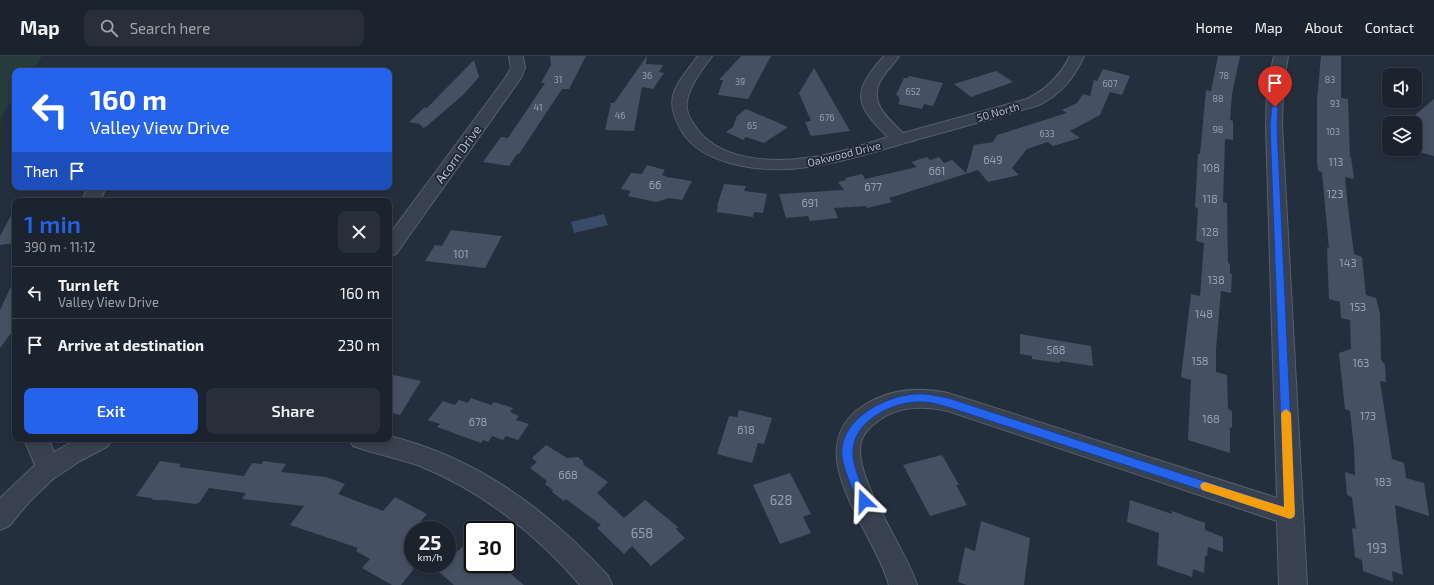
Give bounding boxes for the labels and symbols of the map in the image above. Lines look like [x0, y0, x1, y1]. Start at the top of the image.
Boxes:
pin [1258, 66, 1292, 107]
house number: 36 [642, 70, 652, 81]
house number: 78 [1219, 70, 1229, 81]
house number: 31 [554, 74, 562, 85]
house number: 83 [1325, 74, 1335, 85]
house number: 39 [735, 76, 745, 87]
house number: 607 [1102, 78, 1118, 89]
house number: 652 [905, 86, 921, 97]
house number: 88 [1213, 93, 1223, 104]
house number: 93 [1330, 98, 1340, 109]
street label: 50 North [975, 99, 1021, 124]
house number: 41 [533, 102, 543, 113]
house number: 46 [615, 110, 625, 121]
house number: 676 [820, 112, 834, 123]
house number: 65 [747, 120, 757, 131]
street label: Acorn Drive [431, 122, 485, 186]
house number: 98 [1213, 124, 1223, 135]
house number: 103 [1326, 126, 1340, 137]
house number: 633 [1039, 128, 1055, 139]
street label: Oakwood Drive [806, 138, 882, 169]
house number: 649 [983, 153, 1003, 166]
house number: 113 [1329, 155, 1343, 168]
house number: 108 [1202, 161, 1220, 174]
house number: 661 [929, 164, 945, 177]
house number: 66 [649, 178, 661, 191]
house number: 677 [864, 180, 882, 193]
house number: 123 [1327, 187, 1343, 200]
house number: 118 [1202, 192, 1218, 205]
house number: 691 [802, 196, 818, 209]
house number: 128 [1201, 225, 1219, 238]
house number: 101 [453, 247, 469, 260]
house number: 143 [1339, 256, 1357, 269]
house number: 138 [1207, 273, 1225, 286]
house number: 153 [1350, 300, 1366, 313]
house number: 148 [1195, 307, 1213, 320]
house number: 568 [1047, 343, 1065, 356]
house number: 158 [1192, 354, 1208, 367]
house number: 163 [1353, 356, 1369, 369]
house number: 173 [1360, 409, 1376, 422]
house number: 168 [1202, 412, 1220, 425]
house number: 678 [469, 415, 487, 428]
house number: 618 [737, 423, 755, 436]
house number: 668 [558, 468, 578, 481]
house number: 183 [1374, 475, 1392, 488]
position arrow [843, 480, 885, 522]
house number: 628 [770, 492, 792, 508]
speed limit sign: 30 [464, 521, 516, 573]
house number: 658 [631, 525, 653, 541]
house number: 193 [1367, 540, 1387, 556]

